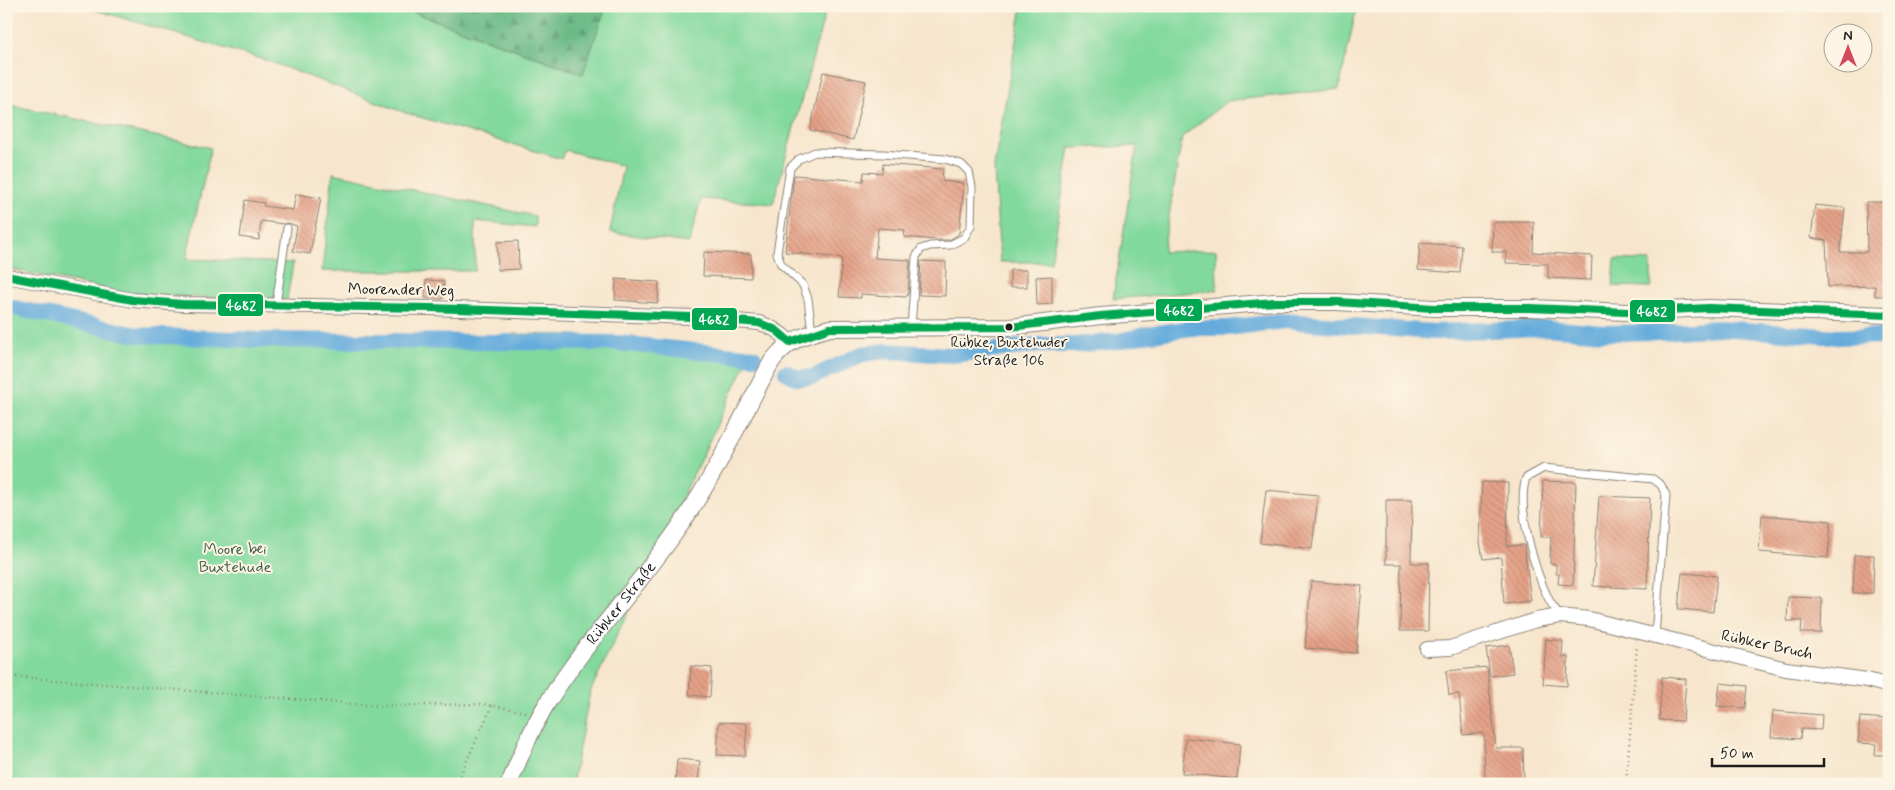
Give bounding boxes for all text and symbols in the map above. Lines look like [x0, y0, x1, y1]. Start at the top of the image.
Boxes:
north arrow [1822, 22, 1872, 72]
text: N [1843, 27, 1853, 45]
street label: Moorender Weg [348, 279, 454, 301]
line badge: 4682 [217, 293, 264, 317]
text: 4682 [226, 297, 256, 315]
line badge: 4682 [1155, 298, 1203, 322]
line badge: 4682 [1629, 299, 1676, 323]
text: 4682 [1164, 302, 1194, 320]
text: 4682 [1637, 303, 1667, 321]
line badge: 4682 [691, 307, 738, 331]
text: 4682 [699, 311, 729, 329]
marker: Rübke, Buxtehuder Straße 106 [1004, 322, 1014, 332]
place label: Rübke, Buxtehuder Straße 106 [950, 333, 1068, 371]
park label: Moore bei Buxtehude [199, 539, 271, 578]
street label: Rübker Straße [582, 557, 661, 649]
street label: Rübker Bruch [1719, 625, 1815, 665]
scale bar [1712, 735, 1825, 767]
text: 50 m [1720, 744, 1754, 764]

